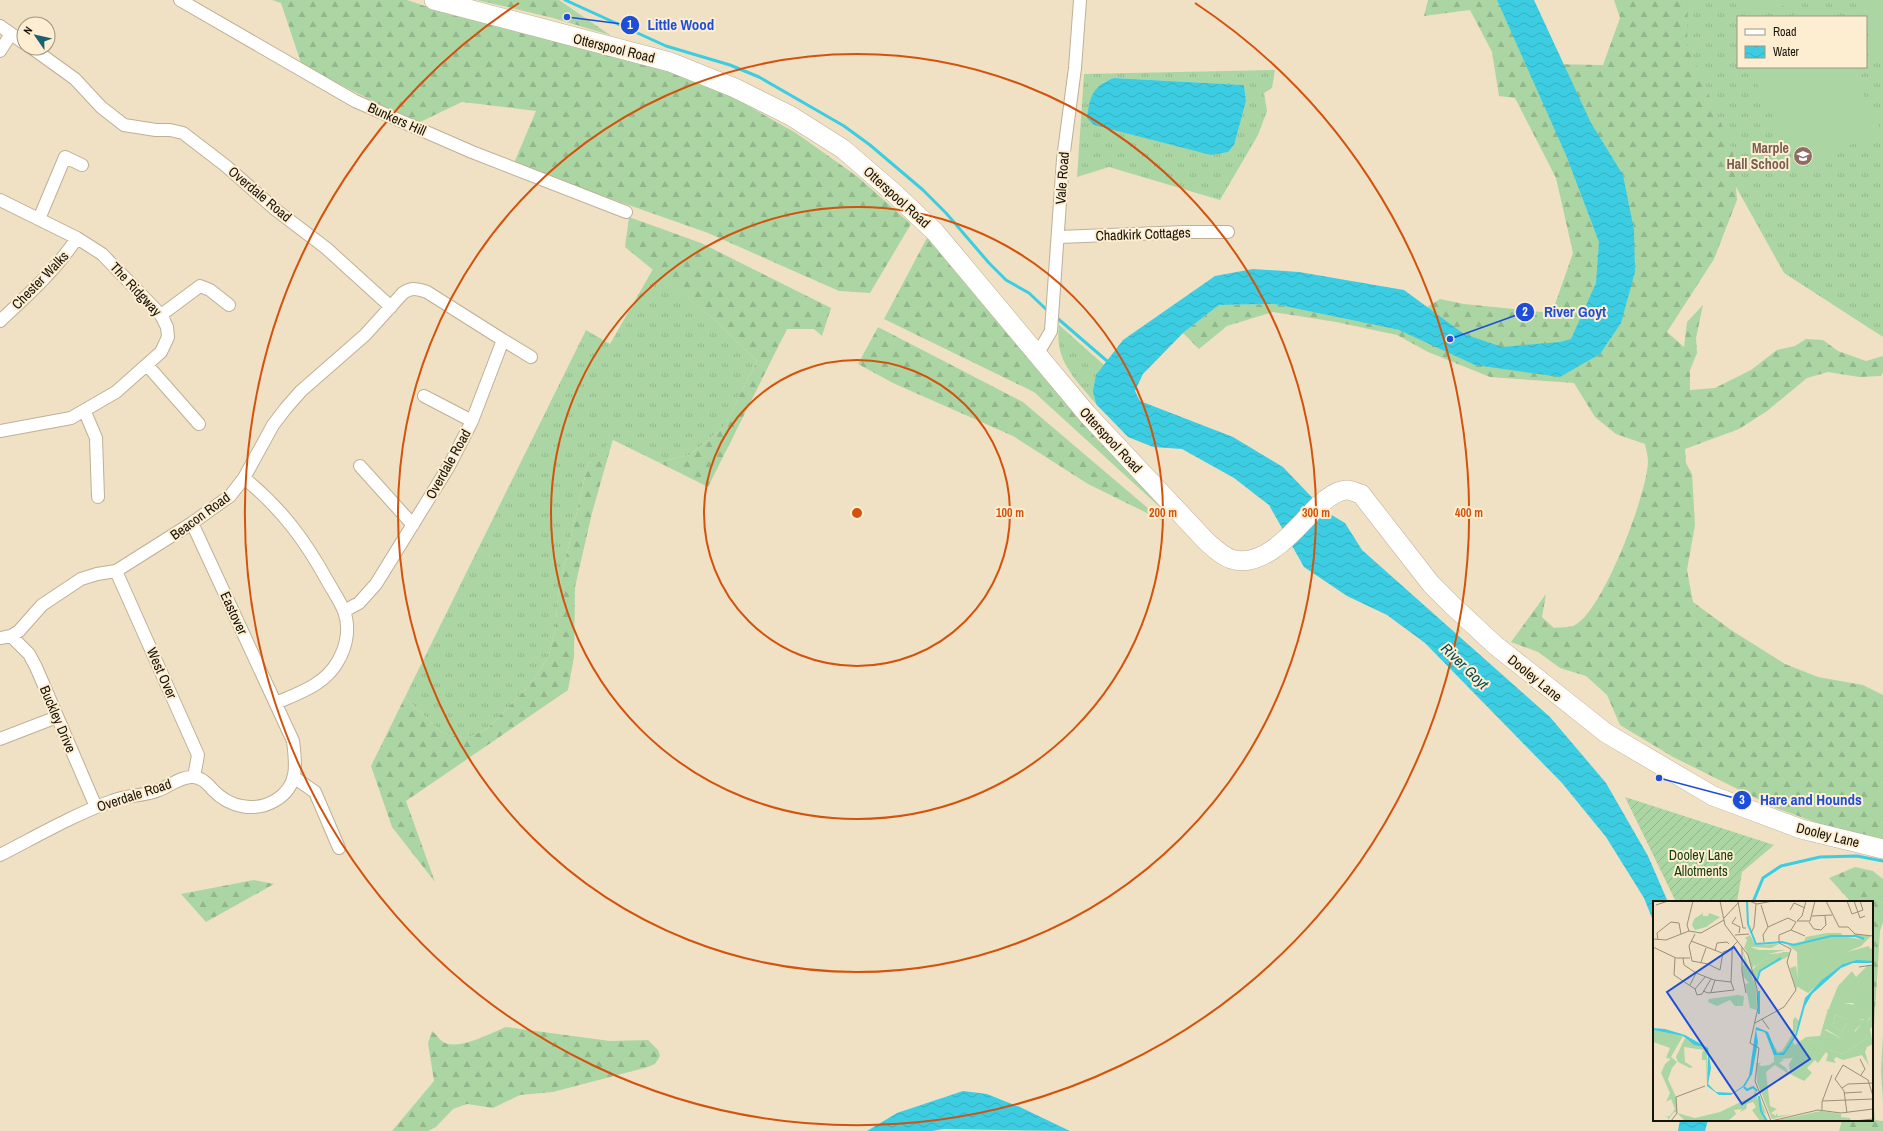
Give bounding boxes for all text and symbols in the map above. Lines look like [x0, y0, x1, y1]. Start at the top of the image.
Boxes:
callout: Little Wood [620, 12, 723, 39]
text: Little Wood [648, 14, 714, 35]
north arrow [16, 16, 56, 56]
legend [1737, 16, 1867, 68]
text: 1 [627, 17, 633, 33]
text: N [20, 24, 35, 37]
text: Road [1773, 24, 1797, 40]
street label: Otterspool Road [571, 29, 657, 67]
text: Water [1773, 44, 1800, 60]
street label: Bunkers Hill [365, 98, 429, 140]
place label: Marple Hall School [1726, 139, 1789, 173]
school or university icon: Marple Hall School [1792, 145, 1814, 167]
street label: Vale Road [1051, 151, 1073, 205]
street label: Overdale Road [225, 162, 295, 226]
street label: Otterspool Road [860, 162, 934, 232]
street label: Chadkirk Cottages [1095, 223, 1191, 245]
street label: Chester Walks [8, 247, 72, 313]
street label: The Ridgway [106, 258, 166, 320]
callout: River Goyt [1515, 299, 1614, 326]
text: River Goyt [1544, 301, 1606, 322]
text: 2 [1522, 304, 1528, 320]
street label: Otterspool Road [1076, 403, 1146, 477]
street label: Overdale Road [421, 426, 475, 502]
street label: Beacon Road [167, 488, 233, 544]
text: 100 m [996, 505, 1024, 521]
text: 200 m [1149, 505, 1177, 521]
text: 300 m [1302, 505, 1330, 521]
text: 400 m [1455, 505, 1483, 521]
centre of rings [850, 506, 864, 520]
street label: Eastover [216, 589, 252, 637]
water label: River Goyt [1437, 638, 1494, 694]
street label: West Over [143, 645, 181, 701]
street label: Dooley Lane [1504, 651, 1566, 705]
street label: Buckley Drive [36, 683, 80, 755]
street label: Overdale Road [94, 775, 174, 815]
callout: Hare and Hounds [1732, 786, 1870, 813]
text: Hare and Hounds [1760, 789, 1862, 810]
text: 3 [1739, 792, 1745, 808]
street label: Dooley Lane [1795, 818, 1861, 852]
park label: Dooley Lane Allotments [1669, 846, 1733, 880]
inset map [1653, 901, 1873, 1121]

